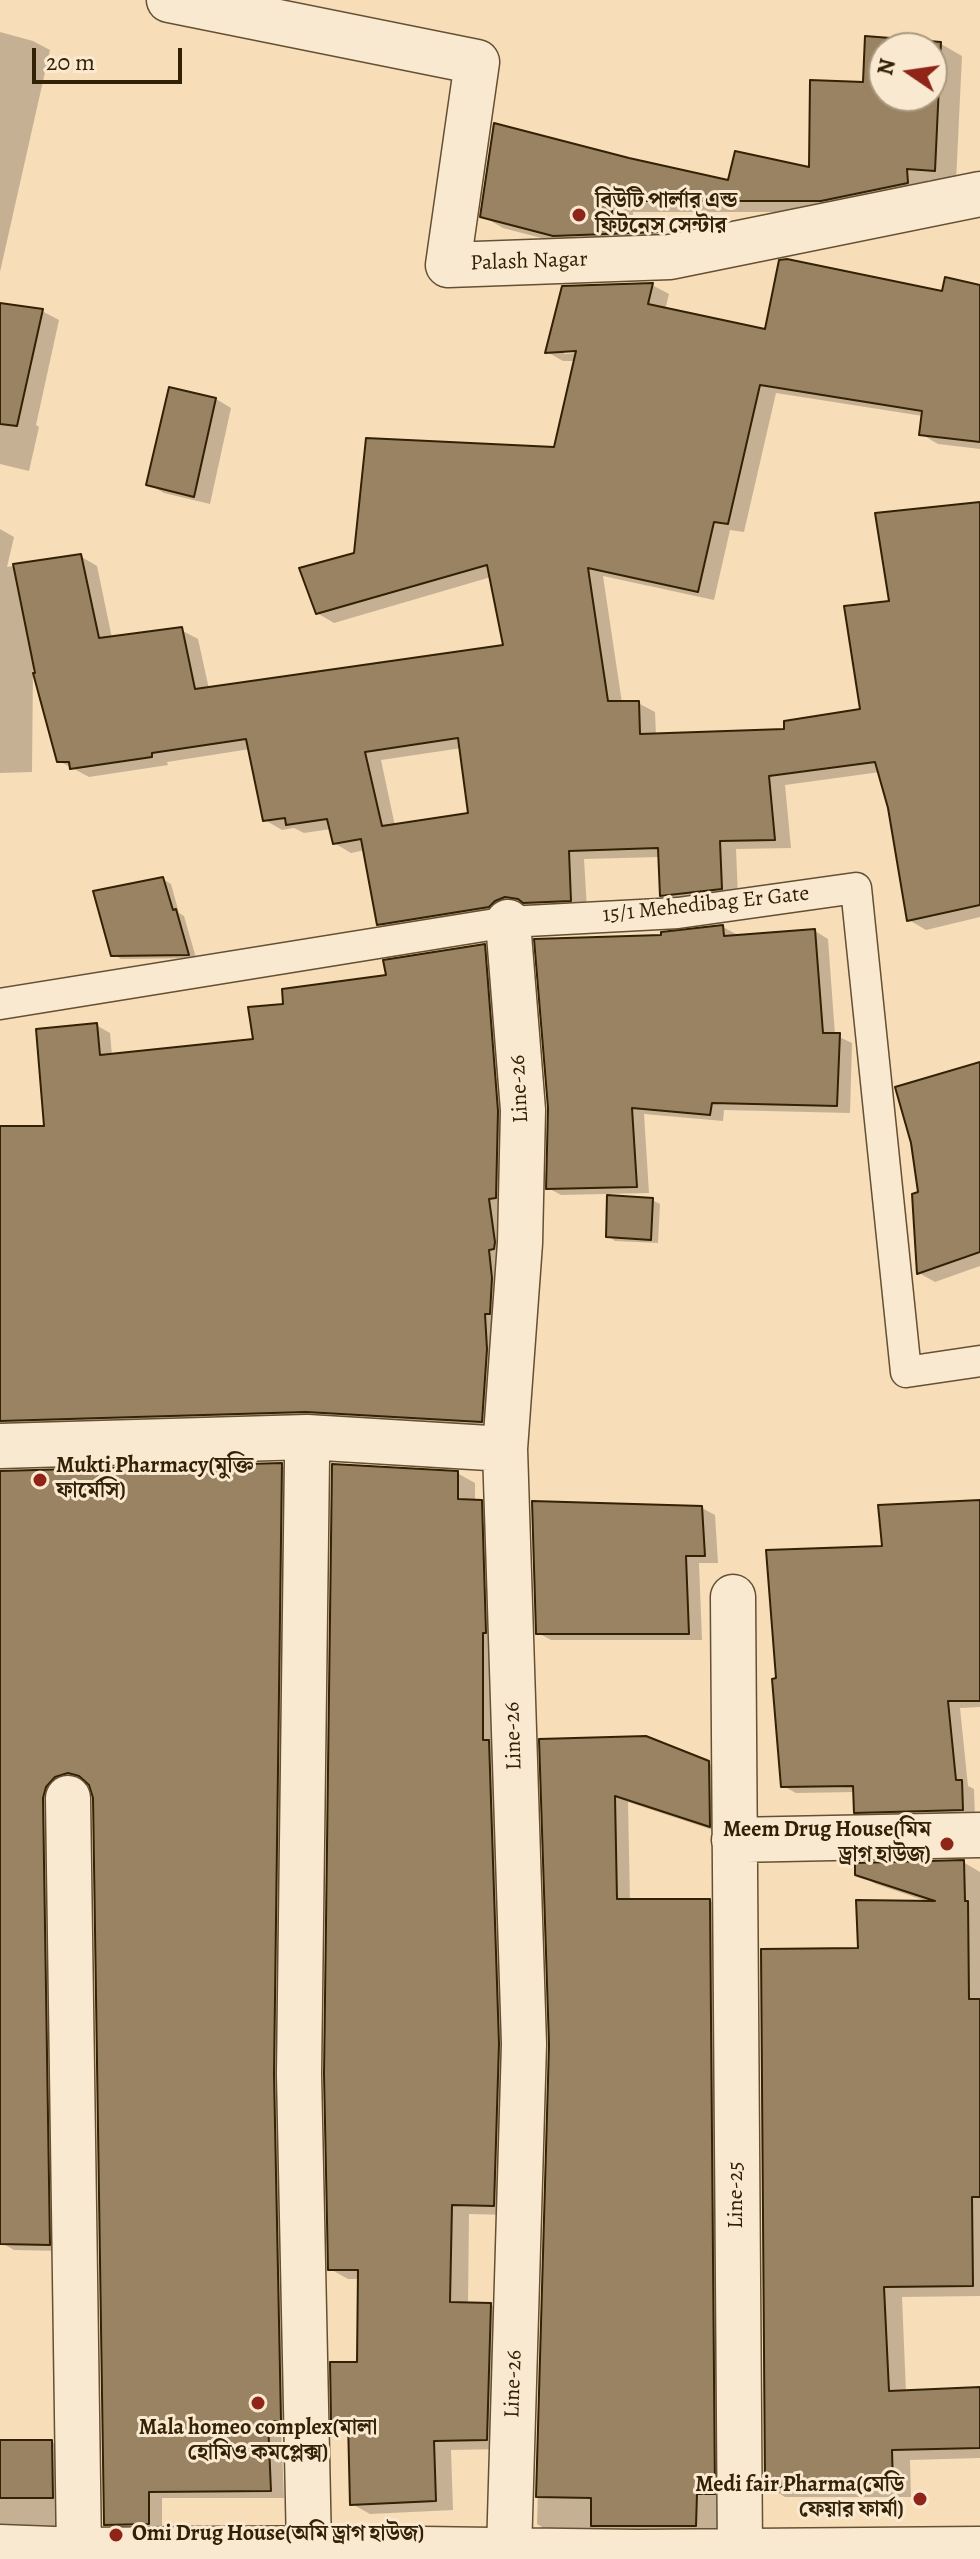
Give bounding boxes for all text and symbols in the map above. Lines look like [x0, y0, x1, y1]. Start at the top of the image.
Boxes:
scale bar [36, 32, 186, 82]
north arrow [868, 32, 948, 112]
text: 20 m [46, 46, 95, 78]
text: N [870, 56, 903, 78]
place label: বিউটি পার্লার এন্ড ফিটনেস সেন্টার [595, 189, 737, 240]
marker: বিউটি পার্লার এন্ড ফিটনেস সেন্টার [570, 206, 588, 224]
street label: Palash Nagar [470, 247, 588, 277]
street label: 15/1 Mehedibag Er Gate [601, 881, 811, 929]
street label: Line-26 [505, 1054, 535, 1124]
place label: Mukti Pharmacy(মুক্তি ফার্মেসি) [56, 1454, 253, 1506]
marker: Mukti Pharmacy(মুক্তি ফার্মেসি) [31, 1471, 49, 1489]
street label: Line-26 [500, 1701, 528, 1771]
place label: Meem Drug House(মিম ড্রাগ হাউজ) [723, 1818, 931, 1870]
marker: Meem Drug House(মিম ড্রাগ হাউজ) [938, 1835, 956, 1853]
street label: Line-25 [724, 2161, 750, 2229]
street label: Line-26 [500, 2349, 528, 2419]
marker: Mala homeo complex(মালা হোমিও কমপ্লেক্স) [249, 2394, 267, 2412]
place label: Mala homeo complex(মালা হোমিও কমপ্লেক্স) [139, 2416, 377, 2468]
place label: Medi fair Pharma(মেডি ফেয়ার ফার্মা) [695, 2473, 904, 2524]
marker: Medi fair Pharma(মেডি ফেয়ার ফার্মা) [911, 2490, 929, 2508]
place label: Omi Drug House(অমি ড্রাগ হাউজ) [132, 2522, 424, 2548]
marker: Omi Drug House(অমি ড্রাগ হাউজ) [107, 2526, 125, 2544]

